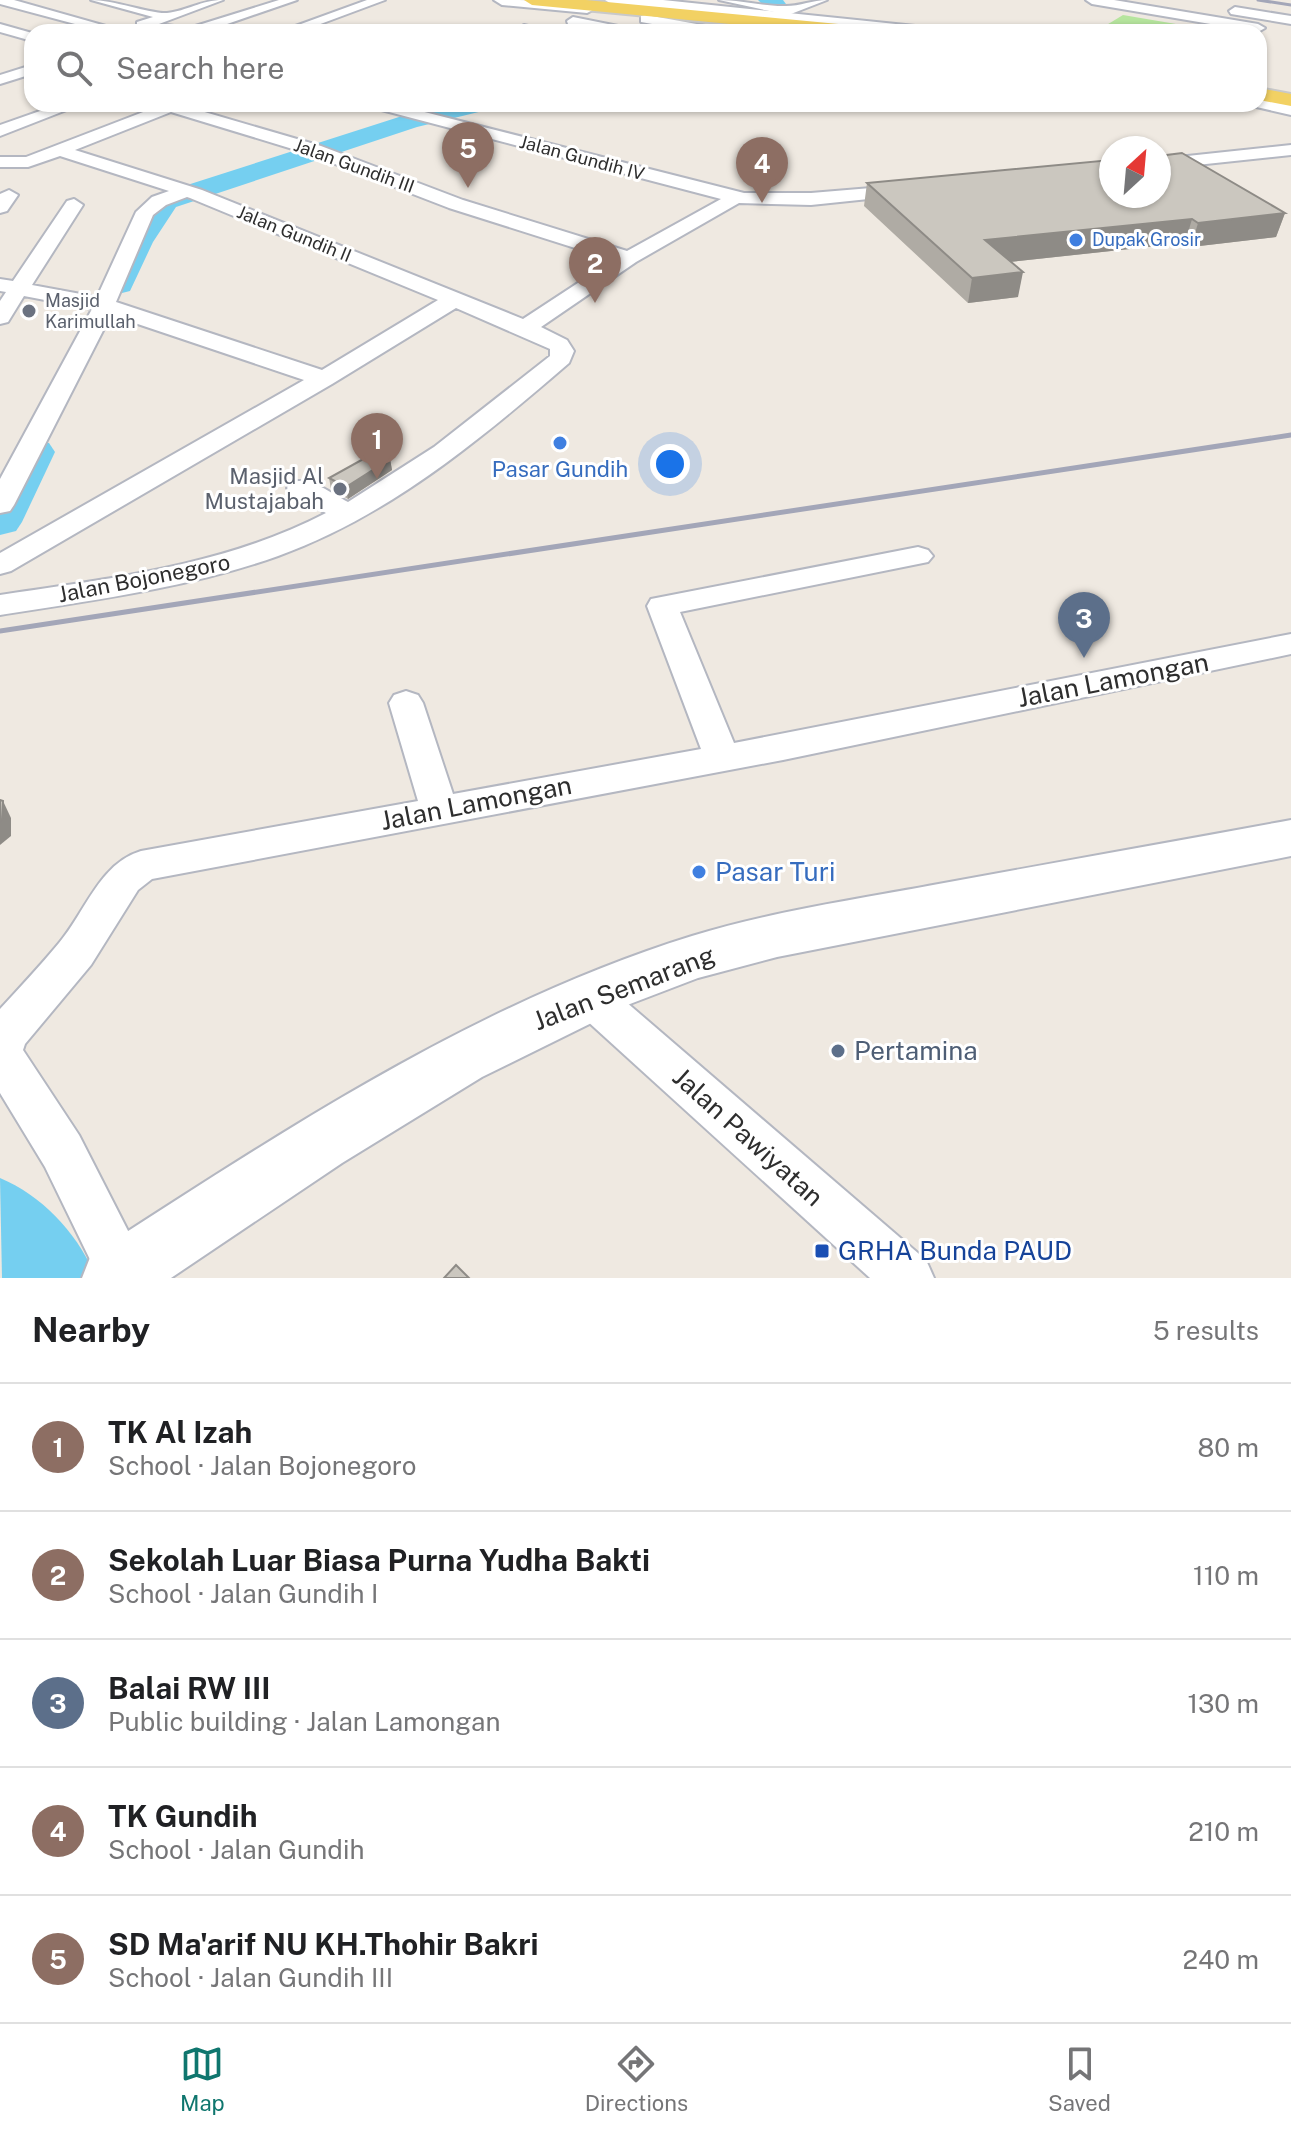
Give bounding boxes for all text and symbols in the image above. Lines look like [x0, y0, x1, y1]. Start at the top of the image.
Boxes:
search box [24, 24, 1267, 112]
icon: search [52, 46, 96, 90]
text: Search here [116, 50, 284, 86]
pin: 5 [442, 122, 494, 188]
street label: Jalan Gundih IV [517, 131, 647, 184]
street label: Jalan Gundih III [291, 134, 417, 197]
north arrow [1099, 136, 1171, 208]
pin: 4 [736, 137, 788, 203]
street label: Jalan Gundih II [234, 201, 354, 266]
place label: Dupak Grosir [1092, 229, 1201, 250]
marker: Dupak Grosir [1067, 231, 1085, 249]
pin: 2 [569, 237, 621, 303]
place label: Masjid Karimullah [45, 290, 136, 332]
marker: Masjid Karimullah [20, 302, 38, 320]
pin: 1 [351, 413, 403, 479]
marker: Pasar Gundih [551, 434, 569, 452]
your location [650, 444, 690, 484]
place label: Pasar Gundih [492, 456, 628, 482]
place label: Masjid Al Mustajabah [204, 463, 324, 514]
marker: Masjid Al Mustajabah [331, 480, 349, 498]
street label: Jalan Bojonegoro [56, 549, 232, 607]
pin: 3 [1058, 592, 1110, 658]
street label: Jalan Lamongan [1015, 646, 1211, 713]
street label: Jalan Lamongan [378, 769, 574, 836]
place label: Pasar Turi [715, 856, 835, 887]
marker: Pasar Turi [690, 863, 708, 881]
street label: Jalan Semarang [529, 939, 719, 1036]
place label: Pertamina [854, 1035, 978, 1066]
marker: Pertamina [829, 1042, 847, 1060]
street label: Jalan Pawiyatan [667, 1061, 830, 1212]
place label: GRHA Bunda PAUD [838, 1235, 1072, 1266]
marker: GRHA Bunda PAUD [813, 1242, 831, 1260]
text: Nearby [32, 1310, 150, 1350]
text: 5 results [1153, 1315, 1259, 1346]
text: TK Al Izah [108, 1414, 252, 1450]
text: 1 [52, 1432, 64, 1463]
text: 80 m [1198, 1432, 1259, 1463]
text: School · Jalan Bojonegoro [108, 1450, 417, 1481]
text: Sekolah Luar Biasa Purna Yudha Bakti [108, 1542, 650, 1578]
text: 2 [50, 1560, 66, 1591]
text: 110 m [1193, 1560, 1259, 1591]
text: School · Jalan Gundih I [108, 1578, 378, 1609]
text: Balai RW III [108, 1670, 270, 1706]
text: 3 [49, 1688, 67, 1719]
text: 130 m [1187, 1688, 1259, 1719]
text: Public building · Jalan Lamongan [108, 1706, 500, 1737]
text: TK Gundih [108, 1798, 258, 1834]
text: 4 [49, 1816, 67, 1847]
text: 210 m [1188, 1816, 1259, 1847]
text: School · Jalan Gundih [108, 1834, 365, 1865]
text: SD Ma'arif NU KH.Thohir Bakri [108, 1926, 539, 1962]
text: 5 [49, 1944, 67, 1975]
text: 240 m [1182, 1944, 1259, 1975]
text: School · Jalan Gundih III [108, 1962, 393, 1993]
tab: Map [180, 2042, 225, 2116]
tab: Directions [585, 2042, 688, 2116]
tab: Saved [1048, 2042, 1111, 2116]

